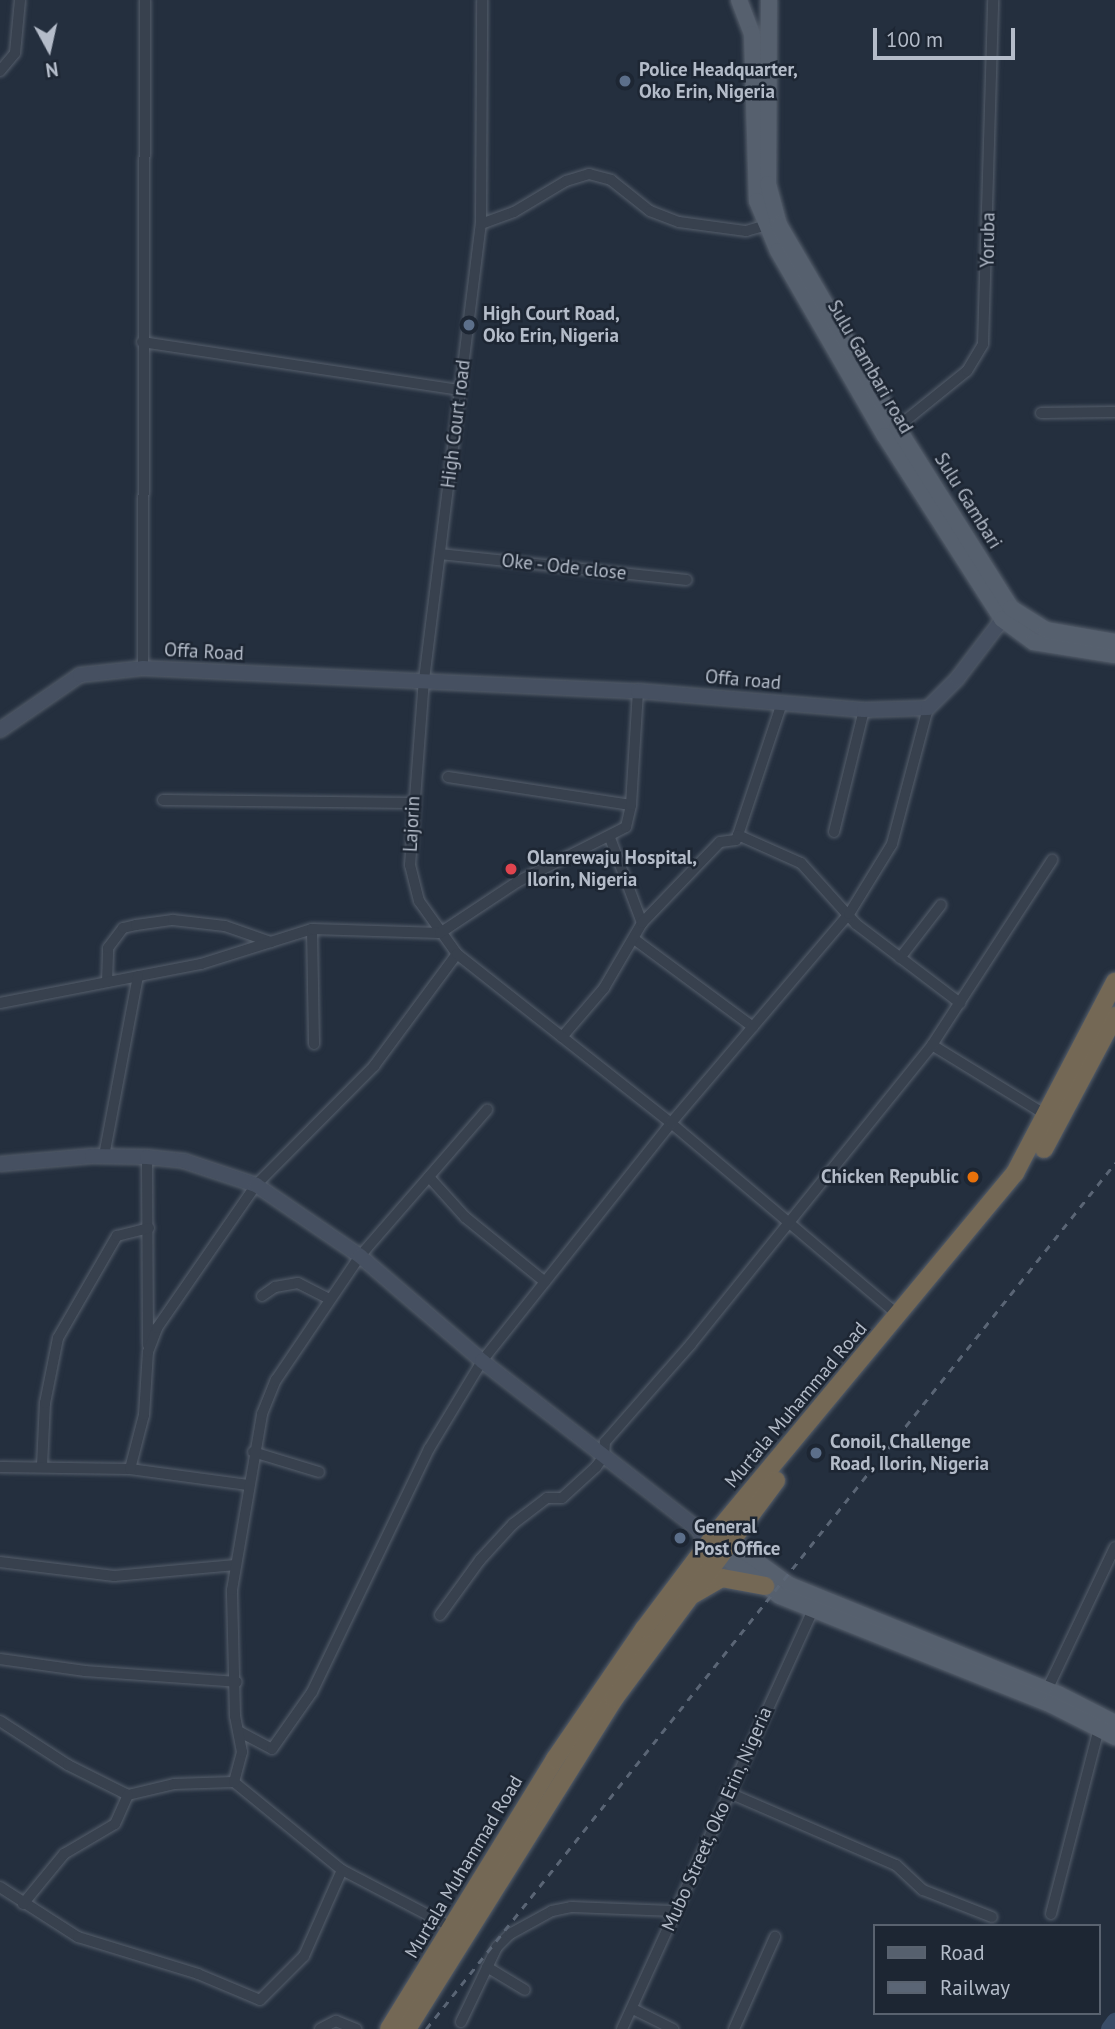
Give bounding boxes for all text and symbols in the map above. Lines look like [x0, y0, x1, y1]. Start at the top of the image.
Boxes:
north arrow [14, 14, 84, 84]
scale bar [877, 14, 1019, 58]
text: 100 m [886, 26, 943, 53]
text: N [44, 57, 60, 83]
place label: Police Headquarter, Oko Erin, Nigeria [639, 59, 798, 103]
marker: Police Headquarter, Oko Erin, Nigeria [617, 73, 633, 89]
street label: Yoruba [976, 212, 1000, 268]
street label: Sulu Gambari road [823, 296, 917, 438]
place label: High Court Road, Oko Erin, Nigeria [483, 303, 620, 347]
marker: High Court Road, Oko Erin, Nigeria [461, 317, 477, 333]
street label: High Court road [437, 359, 475, 489]
street label: Sulu Gambari [929, 449, 1007, 553]
street label: Oke - Ode close [499, 549, 629, 585]
street label: Offa Road [164, 639, 244, 665]
street label: Offa road [704, 665, 782, 695]
street label: Lajorin [399, 795, 425, 853]
place label: Olanrewaju Hospital, Ilorin, Nigeria [527, 847, 697, 891]
marker: Olanrewaju Hospital, Ilorin, Nigeria [501, 859, 521, 879]
place label: Chicken Republic [821, 1166, 959, 1188]
marker: Chicken Republic [965, 1169, 981, 1185]
street label: Murtala Muhammad Road [720, 1318, 872, 1492]
place label: Conoil, Challenge Road, Ilorin, Nigeria [830, 1431, 992, 1475]
marker: Conoil, Challenge Road, Ilorin, Nigeria [808, 1445, 824, 1461]
place label: General Post Office [694, 1516, 781, 1560]
marker: General Post Office [672, 1530, 688, 1546]
street label: Mubo Street, Oko Erin, Nigeria [657, 1702, 777, 1936]
street label: Murtala Muhammad Road [400, 1772, 528, 1962]
legend [874, 1924, 1101, 2015]
text: Road [940, 1939, 984, 1966]
text: Railway [940, 1974, 1010, 2001]

